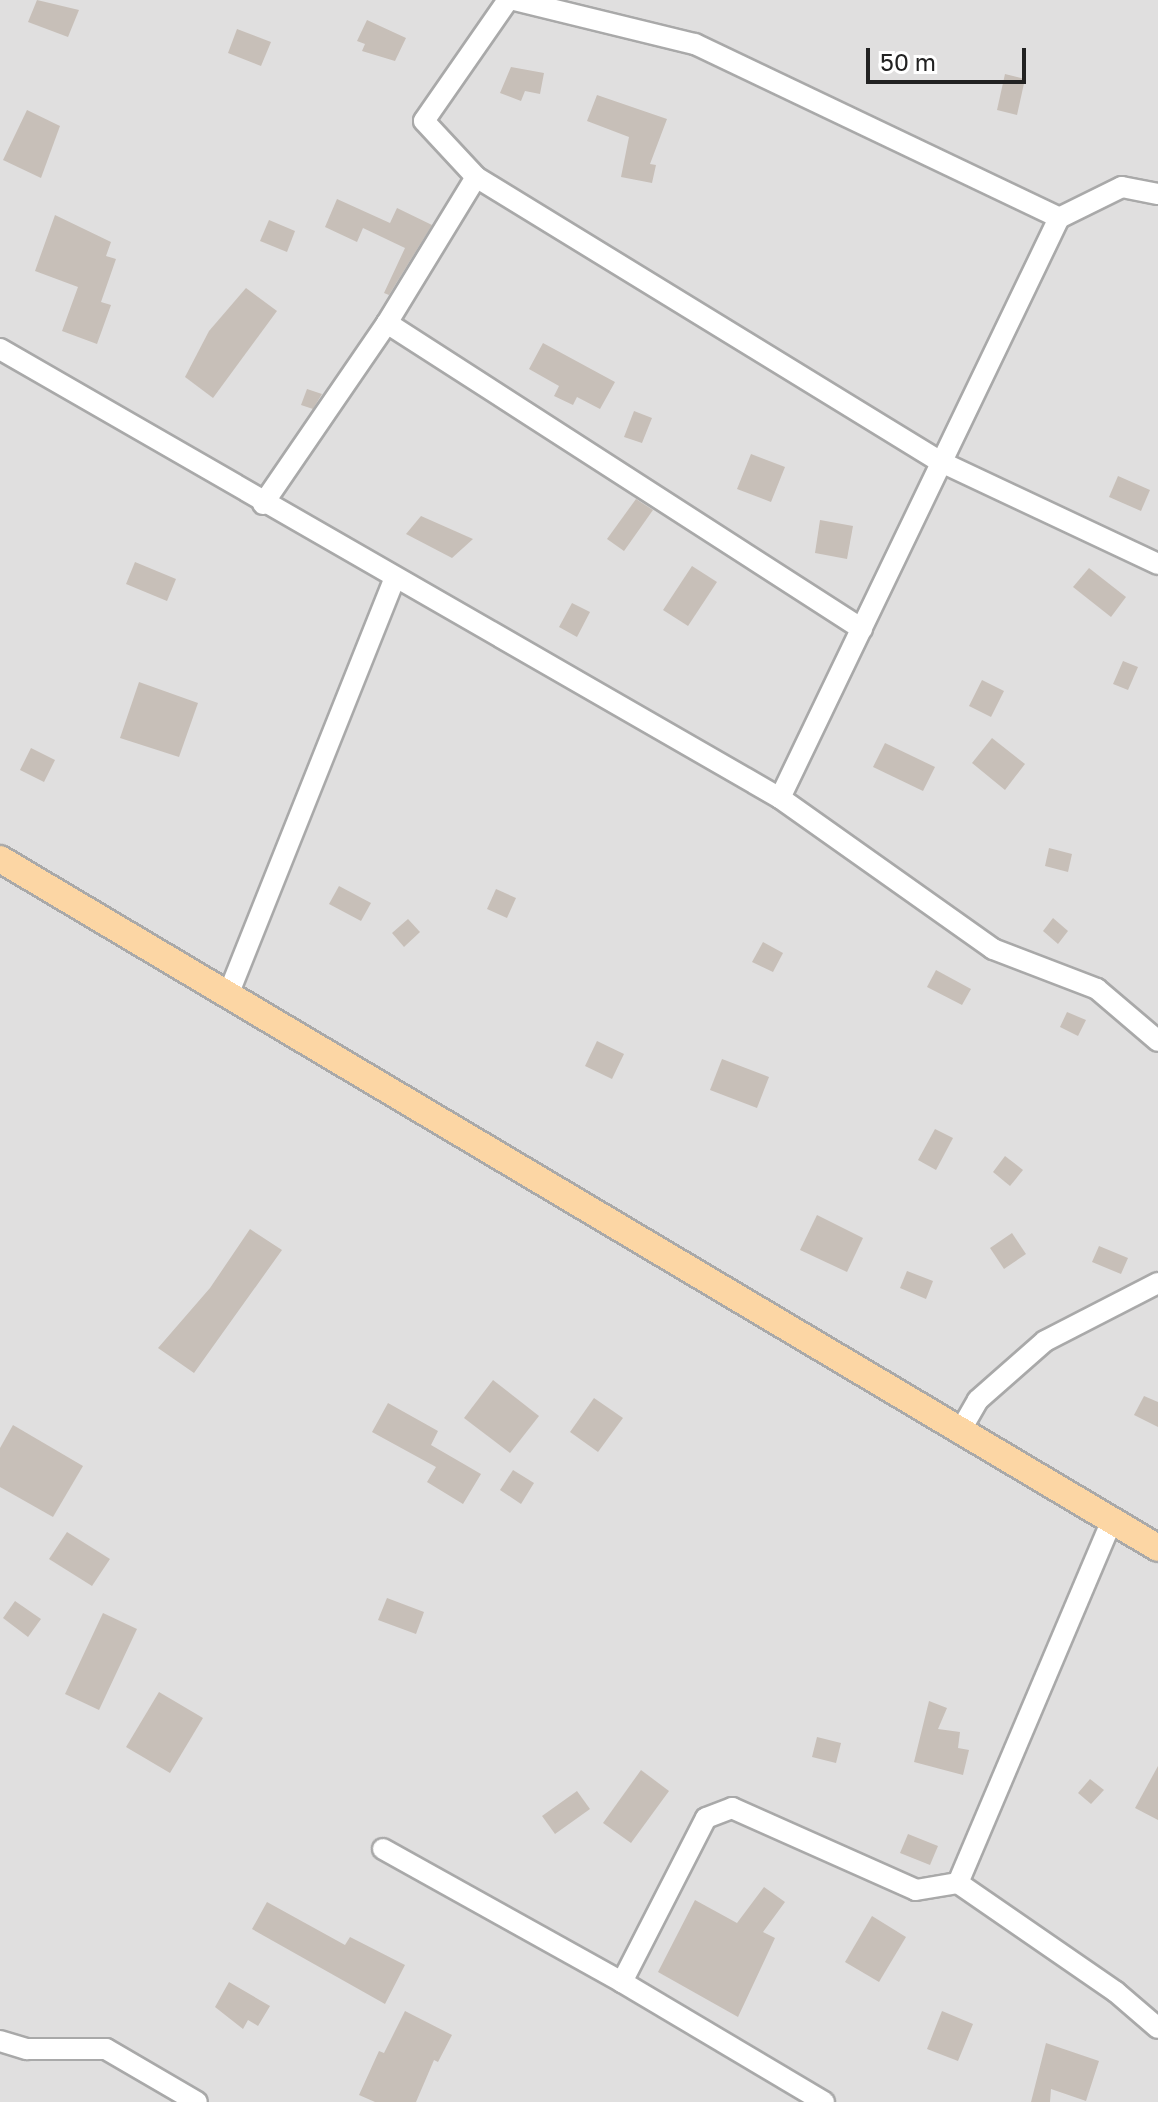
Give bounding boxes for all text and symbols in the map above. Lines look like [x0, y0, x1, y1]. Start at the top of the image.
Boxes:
scale bar [870, 32, 1030, 82]
text: 50 m [880, 47, 936, 76]

